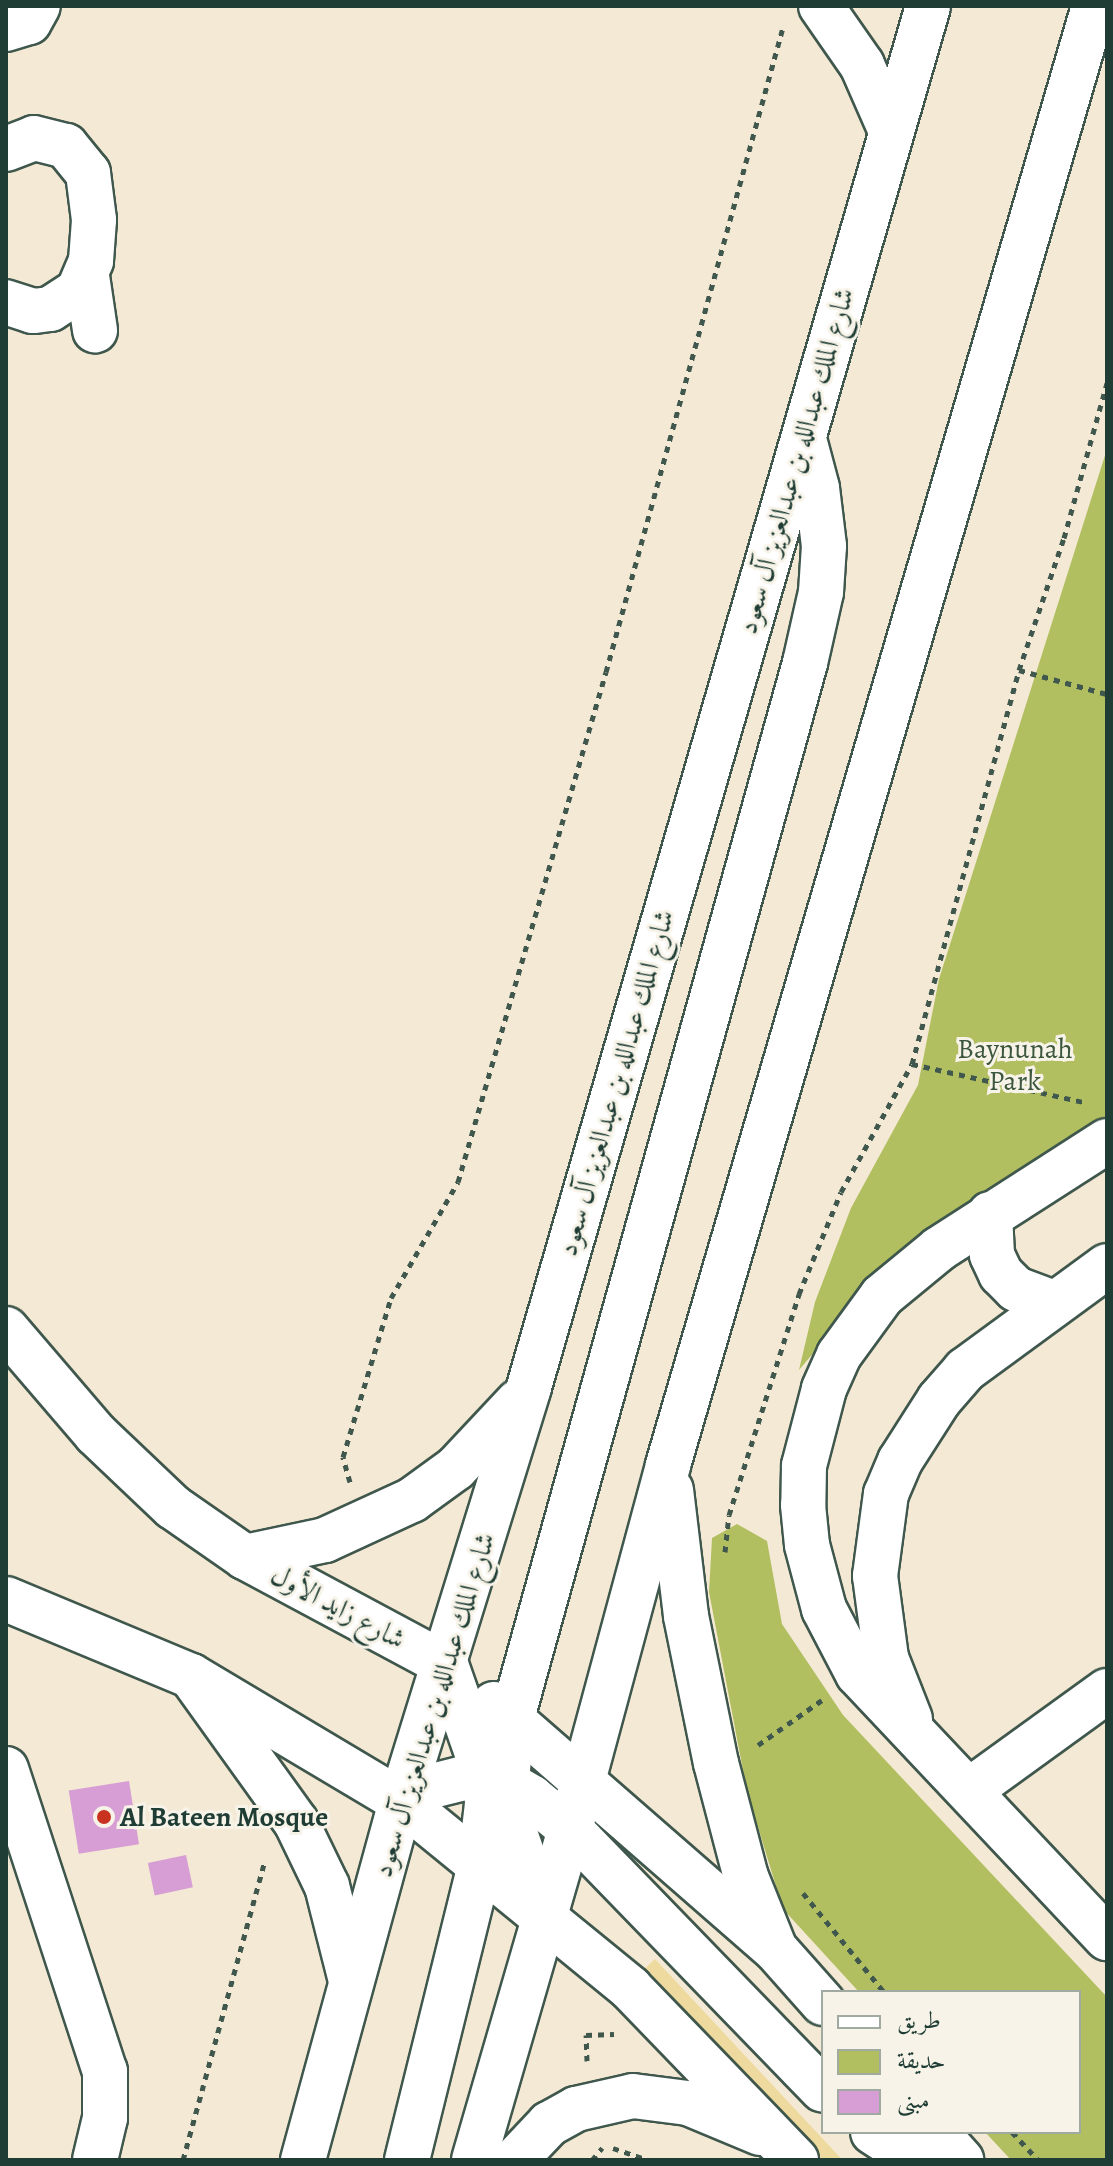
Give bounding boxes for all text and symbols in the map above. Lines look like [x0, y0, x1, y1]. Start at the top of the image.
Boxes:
street label: شارع الملك عبدالله بن عبدالعزيز آل سعود [730, 284, 862, 638]
street label: شارع الملك عبدالله بن عبدالعزيز آل سعود [550, 906, 682, 1260]
park label: Baynunah Park [957, 1032, 1073, 1098]
street label: شارع الملك عبدالله بن عبدالعزيز آل سعود [366, 1529, 502, 1881]
street label: شارع زايد الأول [265, 1558, 411, 1656]
place label: Al Bateen Mosque [120, 1800, 328, 1834]
marker: Al Bateen Mosque [95, 1808, 113, 1826]
legend [821, 1990, 1081, 2134]
text: طريق [897, 2004, 941, 2036]
text: حديقة [897, 2044, 946, 2076]
text: مبنى [897, 2084, 930, 2116]

